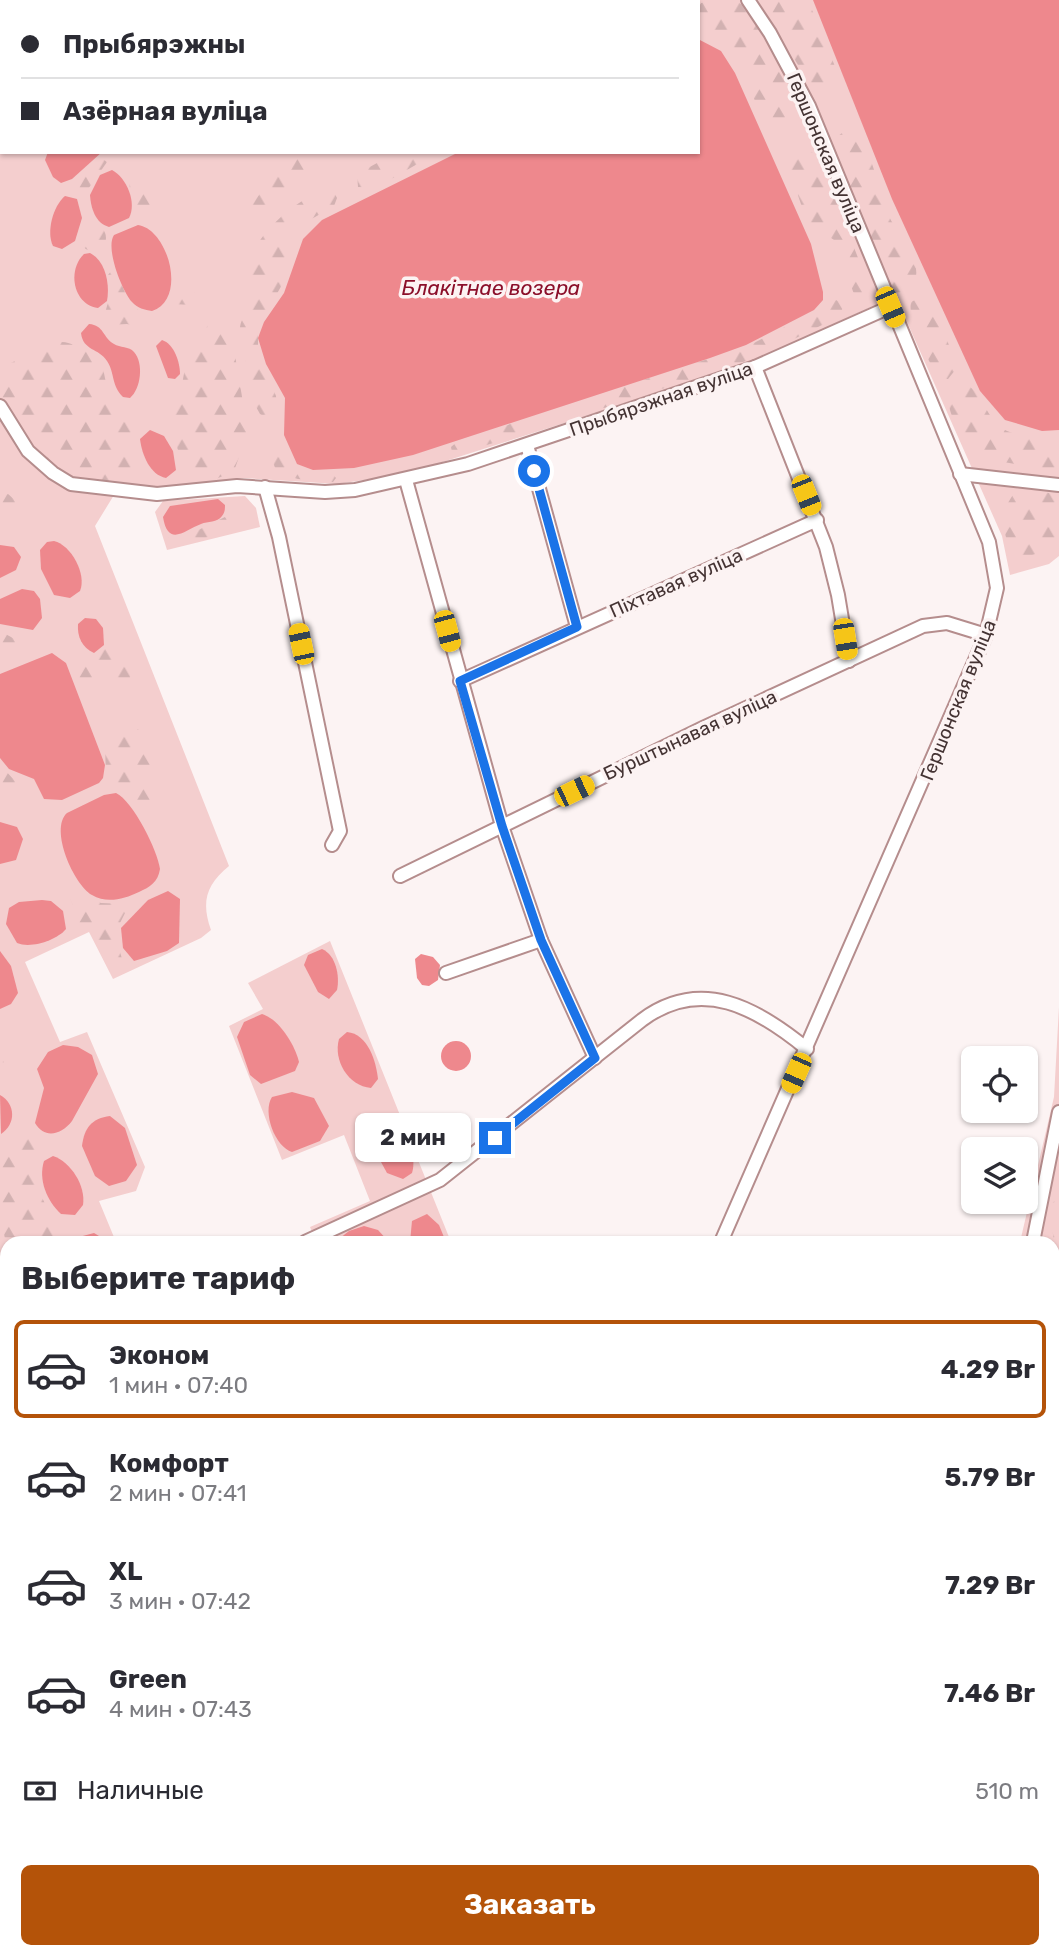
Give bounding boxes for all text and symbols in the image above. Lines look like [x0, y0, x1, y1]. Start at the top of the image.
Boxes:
text: Прыбярэжны [63, 29, 246, 60]
street label: Гершонская вуліца [782, 70, 870, 236]
text: Азёрная вуліца [63, 96, 267, 127]
water label: Блакітнае возера [402, 275, 580, 300]
car [873, 284, 908, 330]
street label: Прыбярэжная вуліца [566, 357, 756, 441]
route start [518, 455, 550, 487]
car [789, 472, 824, 518]
street label: Піхтавая вуліца [606, 543, 746, 623]
car [432, 608, 463, 654]
street label: Гершонская вуліца [915, 616, 1001, 784]
car [832, 617, 859, 661]
car [287, 621, 316, 667]
street label: Бурштынавая вуліца [600, 685, 780, 785]
car [551, 772, 598, 810]
map controls [961, 1046, 1038, 1214]
button: locate [961, 1046, 1038, 1123]
car [778, 1050, 815, 1096]
callout: 2 мин [355, 1114, 470, 1162]
route end [479, 1122, 511, 1154]
text: 2 мин [380, 1123, 446, 1151]
button: layers [961, 1137, 1038, 1214]
text: Выберите тариф [21, 1259, 295, 1297]
icon: car [25, 1338, 88, 1401]
text: Эконом [109, 1340, 209, 1371]
text: 4.29 Br [941, 1354, 1035, 1385]
text: 1 мин · 07:40 [109, 1371, 248, 1399]
icon: car [25, 1446, 88, 1509]
text: Комфорт [109, 1448, 229, 1479]
text: 5.79 Br [945, 1462, 1035, 1493]
text: 2 мин · 07:41 [109, 1479, 247, 1507]
icon: car [25, 1554, 88, 1617]
text: XL [109, 1556, 142, 1587]
text: 7.29 Br [945, 1570, 1035, 1601]
text: 3 мин · 07:42 [109, 1587, 251, 1615]
icon: car [25, 1662, 88, 1725]
text: Green [109, 1664, 187, 1695]
text: 7.46 Br [944, 1678, 1035, 1709]
text: 4 мин · 07:43 [109, 1695, 252, 1723]
icon: cash [21, 1772, 59, 1810]
text: Наличные [77, 1775, 204, 1806]
text: 510 m [975, 1777, 1039, 1805]
button: Заказать [21, 1865, 1039, 1945]

